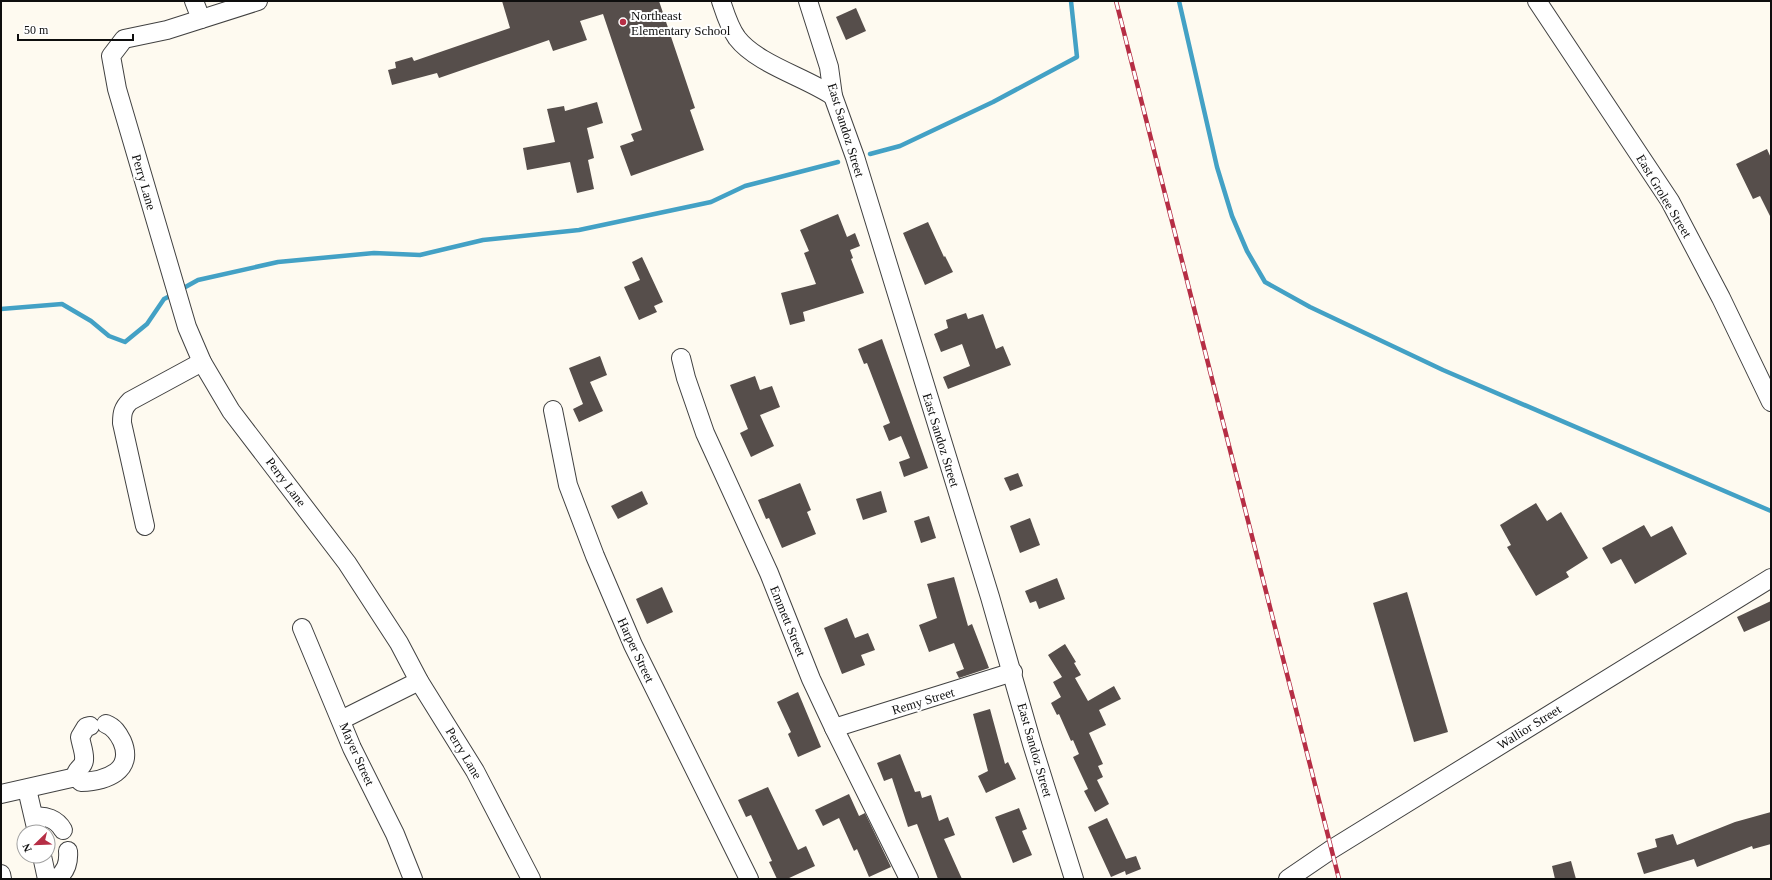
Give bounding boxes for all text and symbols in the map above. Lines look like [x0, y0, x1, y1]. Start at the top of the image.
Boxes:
place label: Northeast Elementary School [631, 8, 731, 38]
scale bar [18, 16, 133, 42]
marker: Northeast Elementary School [618, 17, 628, 27]
text: 50 m [24, 23, 49, 37]
street label: East Sandoz Street [825, 81, 868, 179]
street label: Perry Lane [129, 152, 159, 212]
street label: East Grolee Street [1633, 152, 1695, 241]
street label: East Sandoz Street [920, 391, 963, 489]
street label: Perry Lane [263, 455, 309, 510]
street label: Emmett Street [767, 584, 809, 659]
street label: Harper Street [614, 615, 658, 685]
street label: Remy Street [890, 684, 956, 718]
street label: East Sandoz Street [1014, 701, 1056, 799]
street label: Wallior Street [1494, 701, 1564, 753]
street label: Mayer Street [336, 720, 378, 788]
street label: Perry Lane [443, 725, 485, 782]
north arrow [16, 824, 56, 864]
text: N [20, 842, 34, 854]

